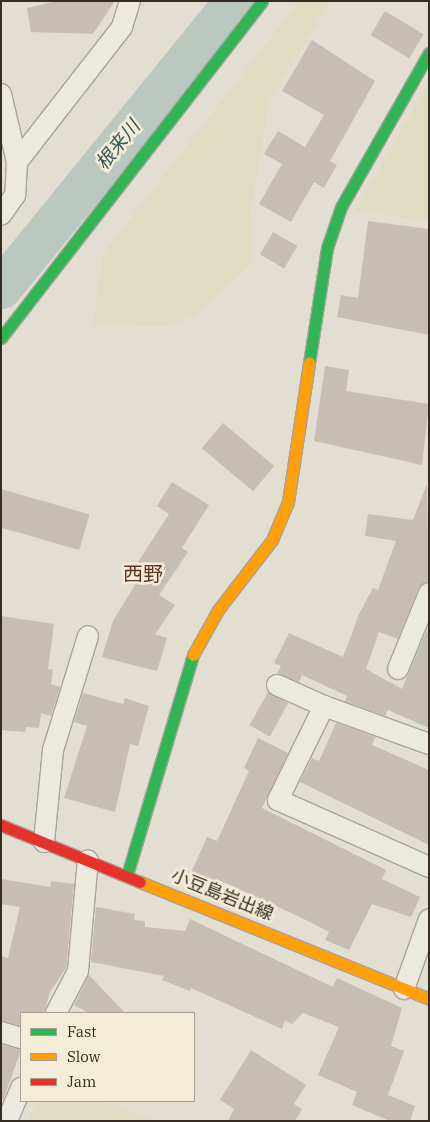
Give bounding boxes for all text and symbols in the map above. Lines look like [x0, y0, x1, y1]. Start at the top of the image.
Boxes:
water label: 根来川 [91, 116, 145, 174]
district label: 西野 [123, 561, 163, 585]
street label: 小豆島岩出線 [168, 865, 276, 925]
legend [20, 1012, 195, 1102]
text: Fast [67, 1022, 97, 1041]
text: Slow [67, 1047, 100, 1066]
text: Jam [67, 1072, 96, 1091]

